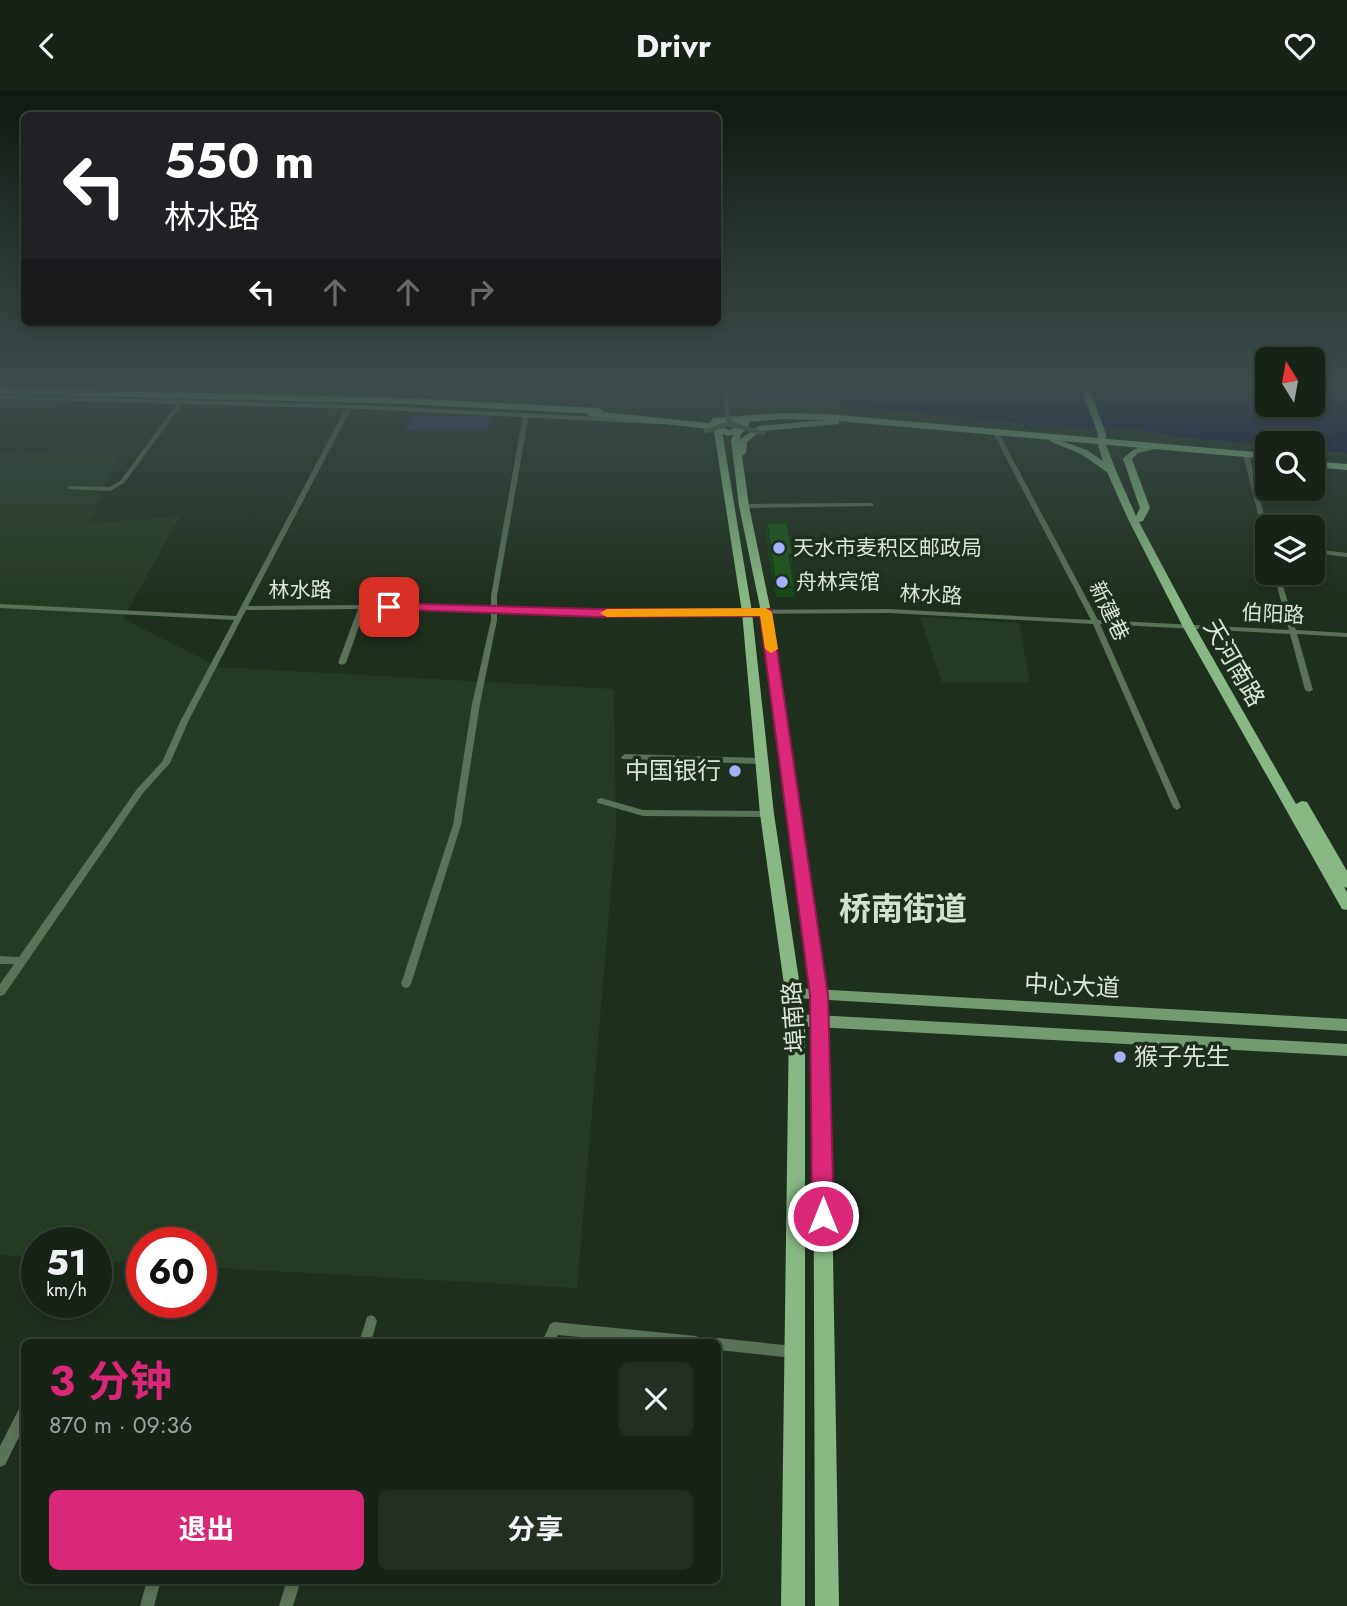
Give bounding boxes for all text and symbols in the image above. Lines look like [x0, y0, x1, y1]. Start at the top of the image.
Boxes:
text: Drivr [636, 23, 711, 69]
icon: back [28, 27, 66, 65]
icon: heart [1281, 27, 1319, 65]
text: 550 m [164, 126, 315, 196]
icon: left [49, 140, 140, 231]
text: 林水路 [164, 194, 260, 240]
icon: left [243, 273, 281, 311]
icon: ahead [316, 273, 354, 311]
icon: ahead [389, 273, 427, 311]
icon: right [462, 273, 500, 311]
north arrow [1255, 347, 1325, 417]
map controls [1255, 347, 1325, 585]
button: search [1255, 431, 1325, 501]
button: layers [1255, 515, 1325, 585]
place label: 天水市麦积区邮政局 [793, 533, 982, 563]
marker: 天水市麦积区邮政局 [771, 540, 787, 556]
place label: 舟林宾馆 [796, 567, 880, 597]
marker: 舟林宾馆 [774, 574, 790, 590]
street label: 林水路 [269, 575, 332, 605]
street label: 新建巷 [1082, 576, 1136, 646]
pin [359, 577, 419, 637]
street label: 林水路 [899, 578, 963, 612]
icon: arrive [370, 588, 408, 626]
street label: 伯阳路 [1241, 597, 1305, 631]
street label: 天河南路 [1195, 612, 1274, 713]
place label: 中国银行 [625, 753, 721, 788]
marker: 中国银行 [727, 763, 743, 779]
district label: 桥南街道 [839, 886, 967, 932]
street label: 中心大道 [1023, 966, 1121, 1005]
street label: 埠南路 [774, 980, 813, 1054]
place label: 猴子先生 [1134, 1039, 1230, 1074]
marker: 猴子先生 [1112, 1049, 1128, 1065]
position arrow [786, 1179, 860, 1253]
speed limit sign: 60 [126, 1227, 217, 1318]
text: 51 [46, 1238, 87, 1288]
text: km/h [46, 1277, 87, 1303]
text: 3 分钟 [49, 1351, 172, 1412]
button: close [619, 1362, 693, 1436]
text: 870 m · 09:36 [49, 1408, 192, 1442]
button: 退出 [49, 1490, 364, 1570]
button: 分享 [378, 1490, 693, 1570]

